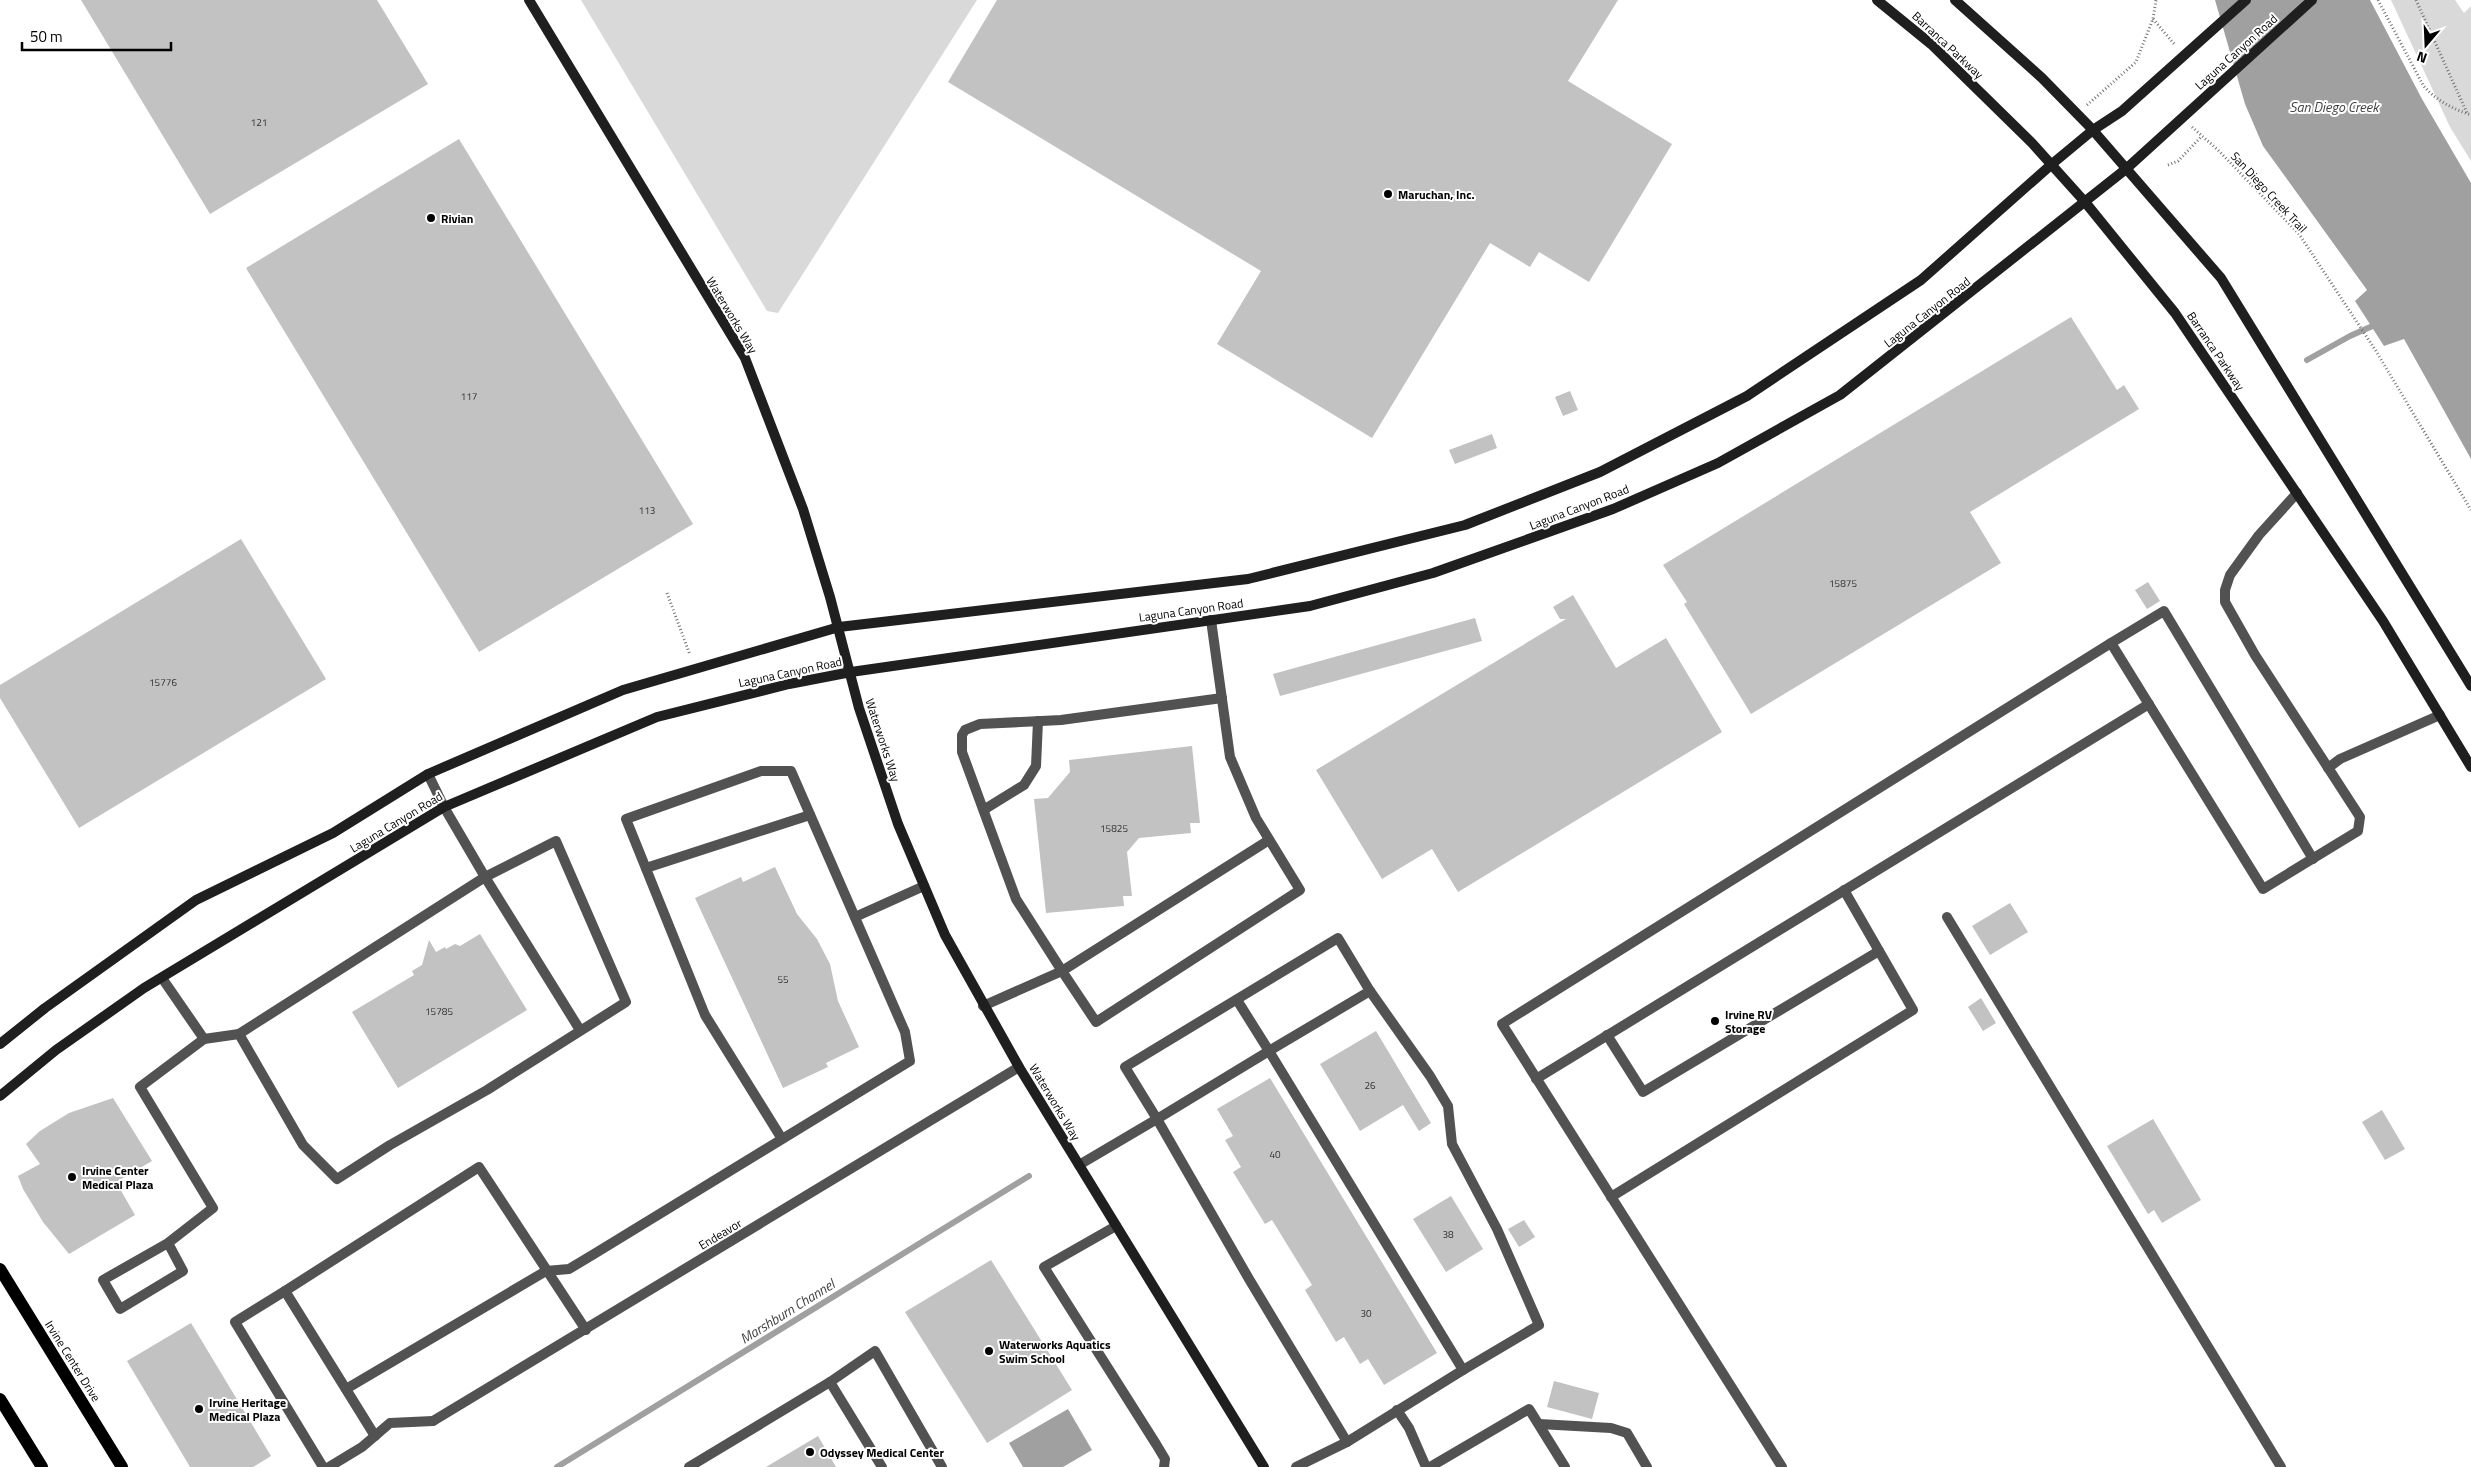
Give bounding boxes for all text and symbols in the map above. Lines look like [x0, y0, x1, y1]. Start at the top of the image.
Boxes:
street label: Barranca Parkway [1908, 7, 1988, 83]
street label: Laguna Canyon Road [2190, 10, 2282, 94]
scale bar [22, 20, 171, 52]
north arrow [2401, 20, 2451, 70]
text: 50 m [30, 25, 63, 48]
text: N [2414, 46, 2430, 69]
water label: San Diego Creek [2290, 96, 2380, 117]
house number: 121 [251, 115, 267, 130]
street label: San Diego Creek Trail [2226, 147, 2312, 237]
place label: Maruchan, Inc. [1398, 185, 1475, 204]
marker: Maruchan, Inc. [1382, 188, 1394, 200]
place label: Rivian [441, 209, 473, 228]
marker: Rivian [425, 212, 437, 224]
street label: Laguna Canyon Road [1880, 272, 1974, 352]
street label: Waterworks Way [702, 273, 763, 357]
street label: Barranca Parkway [2182, 308, 2250, 395]
house number: 117 [461, 389, 477, 404]
street label: Laguna Canyon Road [1526, 479, 1632, 535]
house number: 113 [639, 503, 655, 518]
house number: 15875 [1829, 576, 1857, 591]
street label: Laguna Canyon Road [1137, 593, 1245, 627]
street label: Laguna Canyon Road [736, 652, 844, 692]
house number: 15776 [149, 675, 177, 690]
street label: Waterworks Way [861, 696, 905, 784]
street label: Laguna Canyon Road [346, 787, 446, 857]
house number: 15825 [1100, 821, 1128, 836]
house number: 55 [777, 972, 789, 987]
house number: 15785 [425, 1004, 453, 1019]
place label: Irvine RV Storage [1725, 1005, 1773, 1038]
marker: Irvine RV Storage [1709, 1015, 1721, 1027]
street label: Waterworks Way [1025, 1060, 1086, 1144]
house number: 26 [1364, 1078, 1376, 1093]
house number: 40 [1269, 1147, 1281, 1162]
place label: Irvine Center Medical Plaza [82, 1161, 153, 1194]
marker: Irvine Center Medical Plaza [66, 1171, 78, 1183]
street label: Endeavor [695, 1214, 745, 1254]
house number: 38 [1442, 1227, 1454, 1242]
water label: Marshburn Channel [736, 1272, 840, 1349]
house number: 30 [1360, 1306, 1372, 1321]
street label: Irvine Center Drive [40, 1317, 106, 1405]
place label: Waterworks Aquatics Swim School [999, 1335, 1111, 1368]
marker: Waterworks Aquatics Swim School [983, 1345, 995, 1357]
place label: Irvine Heritage Medical Plaza [209, 1393, 286, 1426]
marker: Irvine Heritage Medical Plaza [193, 1403, 205, 1415]
place label: Odyssey Medical Center [820, 1443, 944, 1462]
marker: Odyssey Medical Center [804, 1446, 816, 1458]

